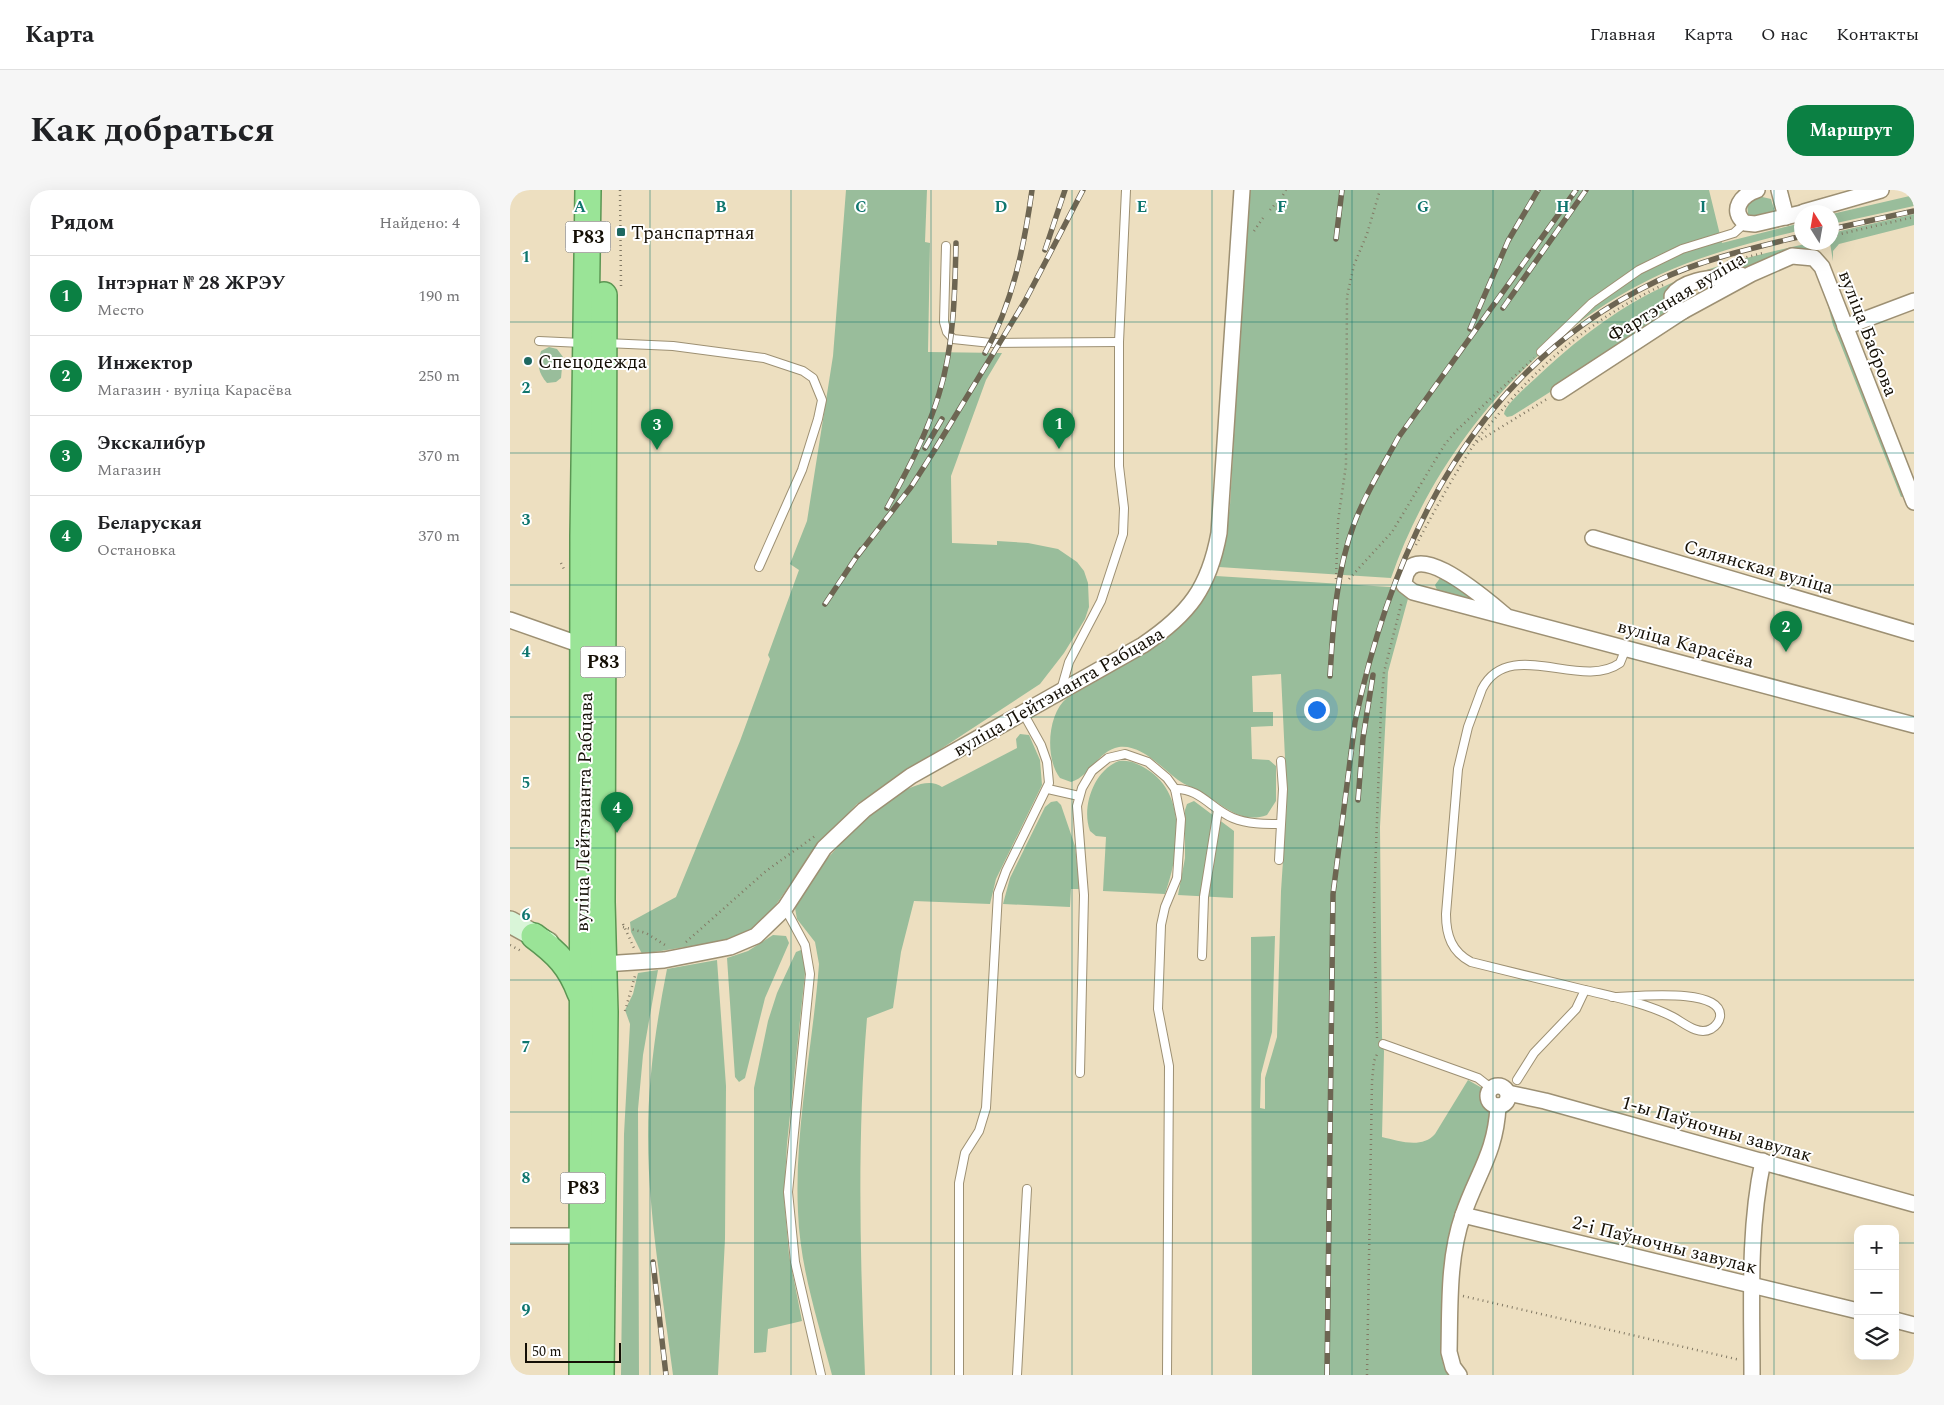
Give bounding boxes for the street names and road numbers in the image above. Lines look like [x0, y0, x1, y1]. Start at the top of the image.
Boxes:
road number: Р83 [566, 222, 610, 252]
street label: Фартэчная вуліца [1602, 244, 1752, 350]
street label: вуліца Баброва [1830, 266, 1905, 402]
street label: Сялянская вуліца [1680, 532, 1837, 603]
street label: вуліца Карасёва [1614, 612, 1758, 677]
street label: вуліца Лейтэнанта Рабцава [948, 619, 1170, 765]
road number: Р83 [580, 647, 626, 678]
street label: вуліца Лейтэнанта Рабцава [568, 691, 601, 932]
street label: 1-ы Паўночны завулак [1618, 1088, 1816, 1171]
road number: Р83 [560, 1172, 606, 1204]
street label: 2-і Паўночны завулак [1569, 1208, 1760, 1283]

